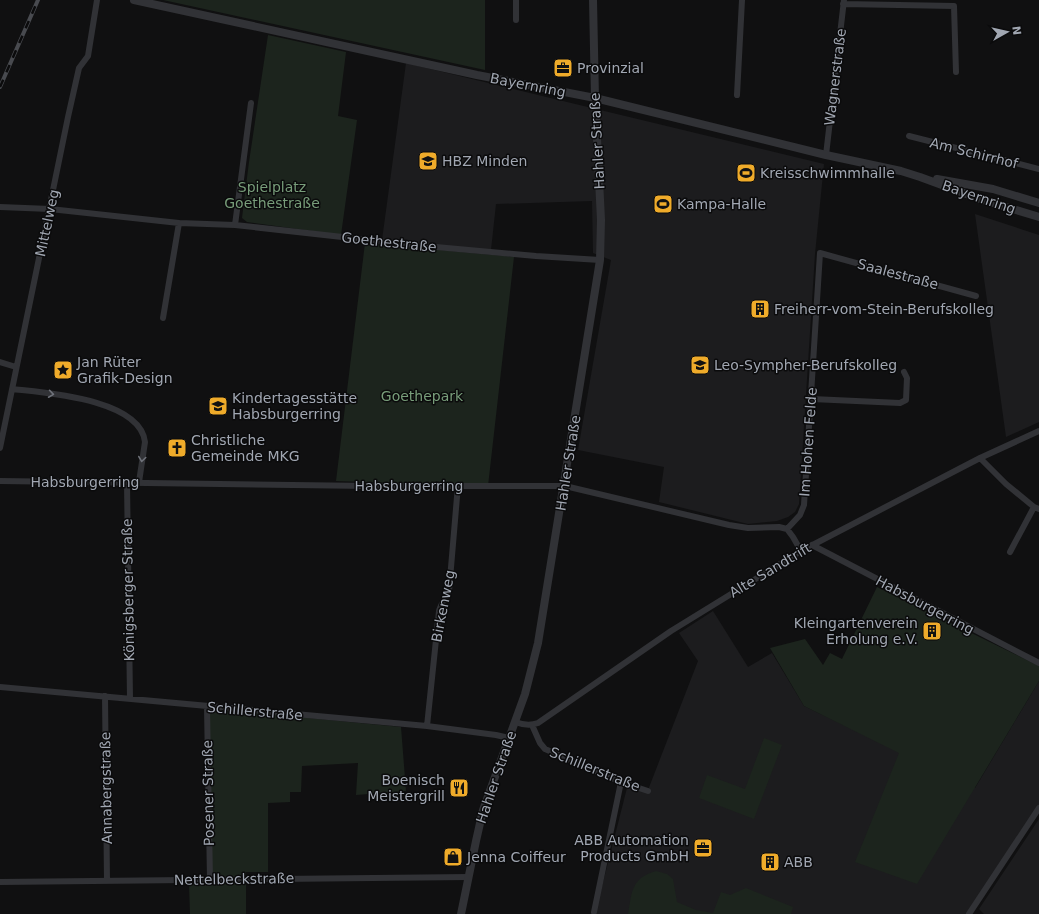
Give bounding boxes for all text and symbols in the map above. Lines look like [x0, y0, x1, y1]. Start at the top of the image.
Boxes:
north arrow [987, 12, 1027, 52]
text: N [1009, 25, 1023, 36]
street label: Wagnerstraße [821, 27, 849, 127]
office icon: Provinzial [552, 57, 574, 79]
place label: Provinzial [577, 60, 644, 76]
street label: Bayernring [489, 70, 567, 100]
street label: Hahler Straße [586, 92, 608, 190]
street label: Am Schirrhof [928, 134, 1021, 172]
school or university icon: HBZ Minden [417, 150, 439, 172]
place label: HBZ Minden [442, 153, 527, 169]
sports icon: Kreisschwimmhalle [735, 162, 757, 184]
place label: Kreisschwimmhalle [760, 165, 895, 181]
street label: Bayernring [940, 177, 1018, 217]
park label: Spielplatz Goethestraße [224, 179, 320, 211]
street label: Mittelweg [32, 188, 62, 258]
sports icon: Kampa-Halle [652, 193, 674, 215]
place label: Kampa-Halle [677, 196, 766, 212]
street label: Goethestraße [341, 229, 437, 255]
street label: Saalestraße [856, 256, 940, 292]
building icon: Freiherr-vom-Stein-Berufskolleg [749, 298, 771, 320]
place label: Freiherr-vom-Stein-Berufskolleg [774, 301, 994, 317]
place label: Jan Rüter Grafik-Design [76, 354, 173, 386]
school or university icon: Leo-Sympher-Berufskolleg [689, 354, 711, 376]
place label: Leo-Sympher-Berufskolleg [714, 357, 897, 373]
place icon: Jan Rüter Grafik-Design [52, 359, 74, 381]
street label: Im Hohen Felde [796, 387, 820, 497]
park label: Goethepark [381, 388, 464, 404]
one-way arrow [48, 389, 54, 398]
place label: Kindertagesstätte Habsburgerring [232, 390, 357, 422]
school or university icon: Kindertagesstätte Habsburgerring [207, 395, 229, 417]
street label: Hahler Straße [553, 414, 583, 512]
place label: Christliche Gemeinde MKG [191, 432, 300, 464]
church icon: Christliche Gemeinde MKG [166, 437, 188, 459]
one-way arrow [138, 456, 147, 462]
street label: Habsburgerring [31, 474, 139, 490]
street label: Habsburgerring [355, 478, 463, 494]
street label: Königsberger Straße [119, 518, 137, 662]
street label: Alte Sandtrift [726, 539, 814, 601]
street label: Birkenweg [428, 568, 458, 644]
street label: Habsburgerring [873, 572, 977, 638]
place label: Kleingartenverein Erholung e.V. [794, 615, 918, 647]
building icon: Kleingartenverein Erholung e.V. [921, 620, 943, 642]
street label: Schillerstraße [206, 699, 304, 723]
street label: Hahler Straße [473, 729, 519, 825]
street label: Annabergstraße [97, 732, 115, 844]
street label: Posener Straße [199, 740, 217, 846]
street label: Schillerstraße [547, 744, 643, 794]
place label: Boenisch Meistergrill [367, 772, 445, 804]
restaurant icon: Boenisch Meistergrill [448, 777, 470, 799]
place label: ABB Automation Products GmbH [574, 832, 689, 864]
office icon: ABB Automation Products GmbH [692, 837, 714, 859]
shop icon: Jenna Coiffeur [442, 846, 464, 868]
place label: Jenna Coiffeur [466, 849, 566, 865]
building icon: ABB [759, 851, 781, 873]
place label: ABB [784, 854, 813, 870]
street label: Nettelbeckstraße [174, 870, 294, 888]

